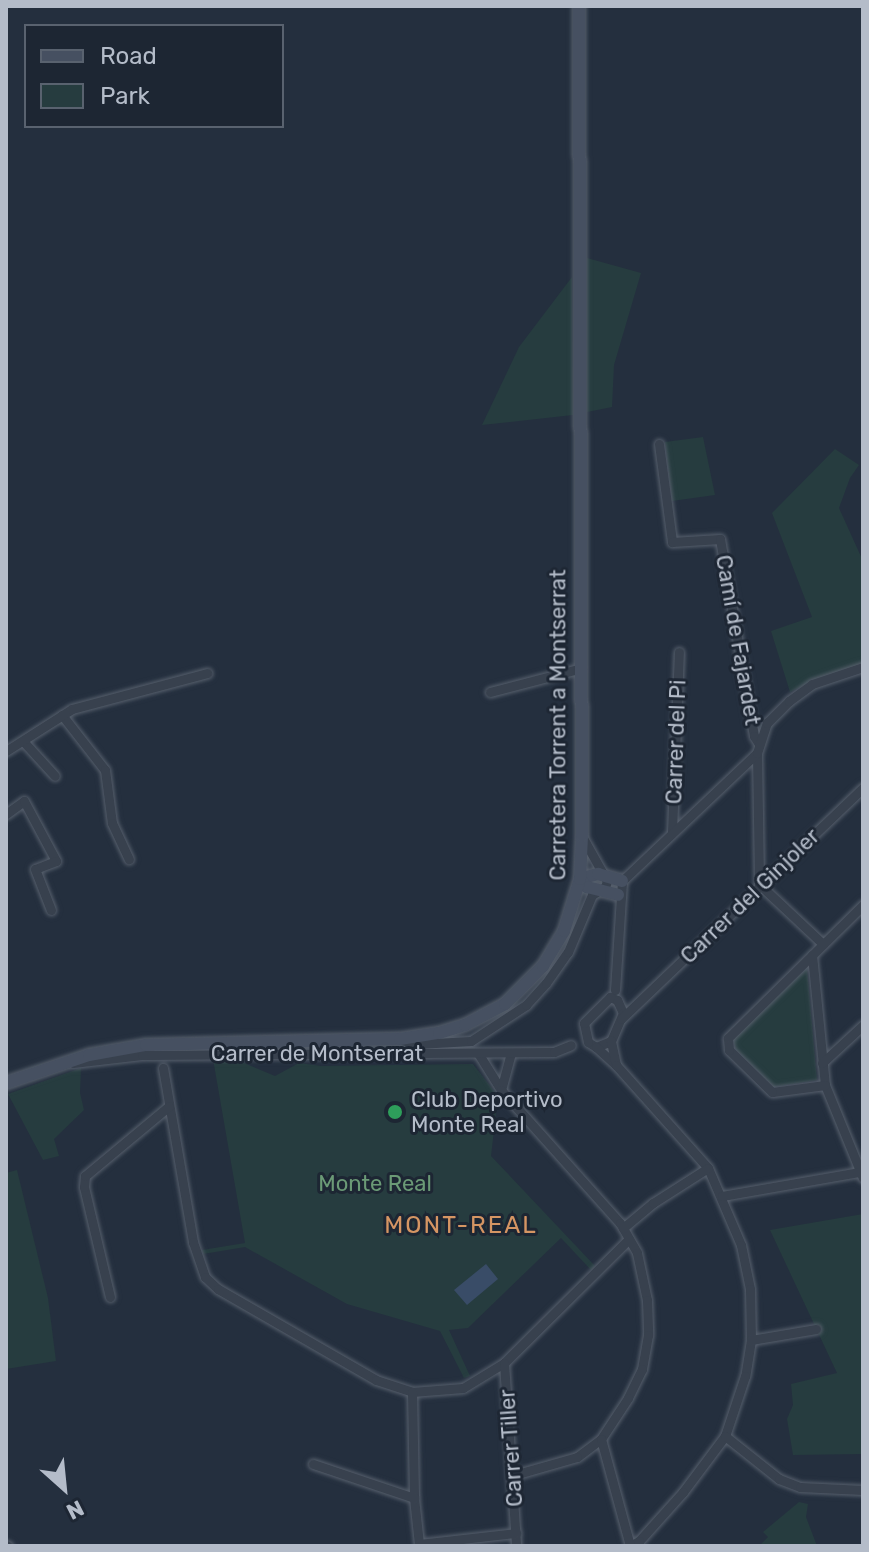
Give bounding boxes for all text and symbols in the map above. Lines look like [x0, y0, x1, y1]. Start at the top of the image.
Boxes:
legend [24, 24, 284, 128]
text: Road [100, 42, 157, 70]
text: Park [100, 82, 150, 110]
street label: Camí de Fajardet [710, 553, 766, 727]
street label: Carretera Torrent a Montserrat [545, 569, 571, 881]
street label: Carrer del Pi [661, 679, 691, 805]
street label: Carrer del Ginjoler [675, 823, 825, 969]
street label: Carrer de Montserrat [211, 1041, 423, 1067]
place label: Club Deportivo Monte Real [411, 1086, 563, 1138]
marker: Club Deportivo Monte Real [386, 1103, 404, 1121]
park label: Monte Real [318, 1171, 432, 1197]
district label: MONT-REAL [384, 1212, 538, 1240]
street label: Carrer Tiller [494, 1388, 528, 1508]
north arrow [24, 1448, 104, 1528]
text: N [62, 1494, 88, 1525]

